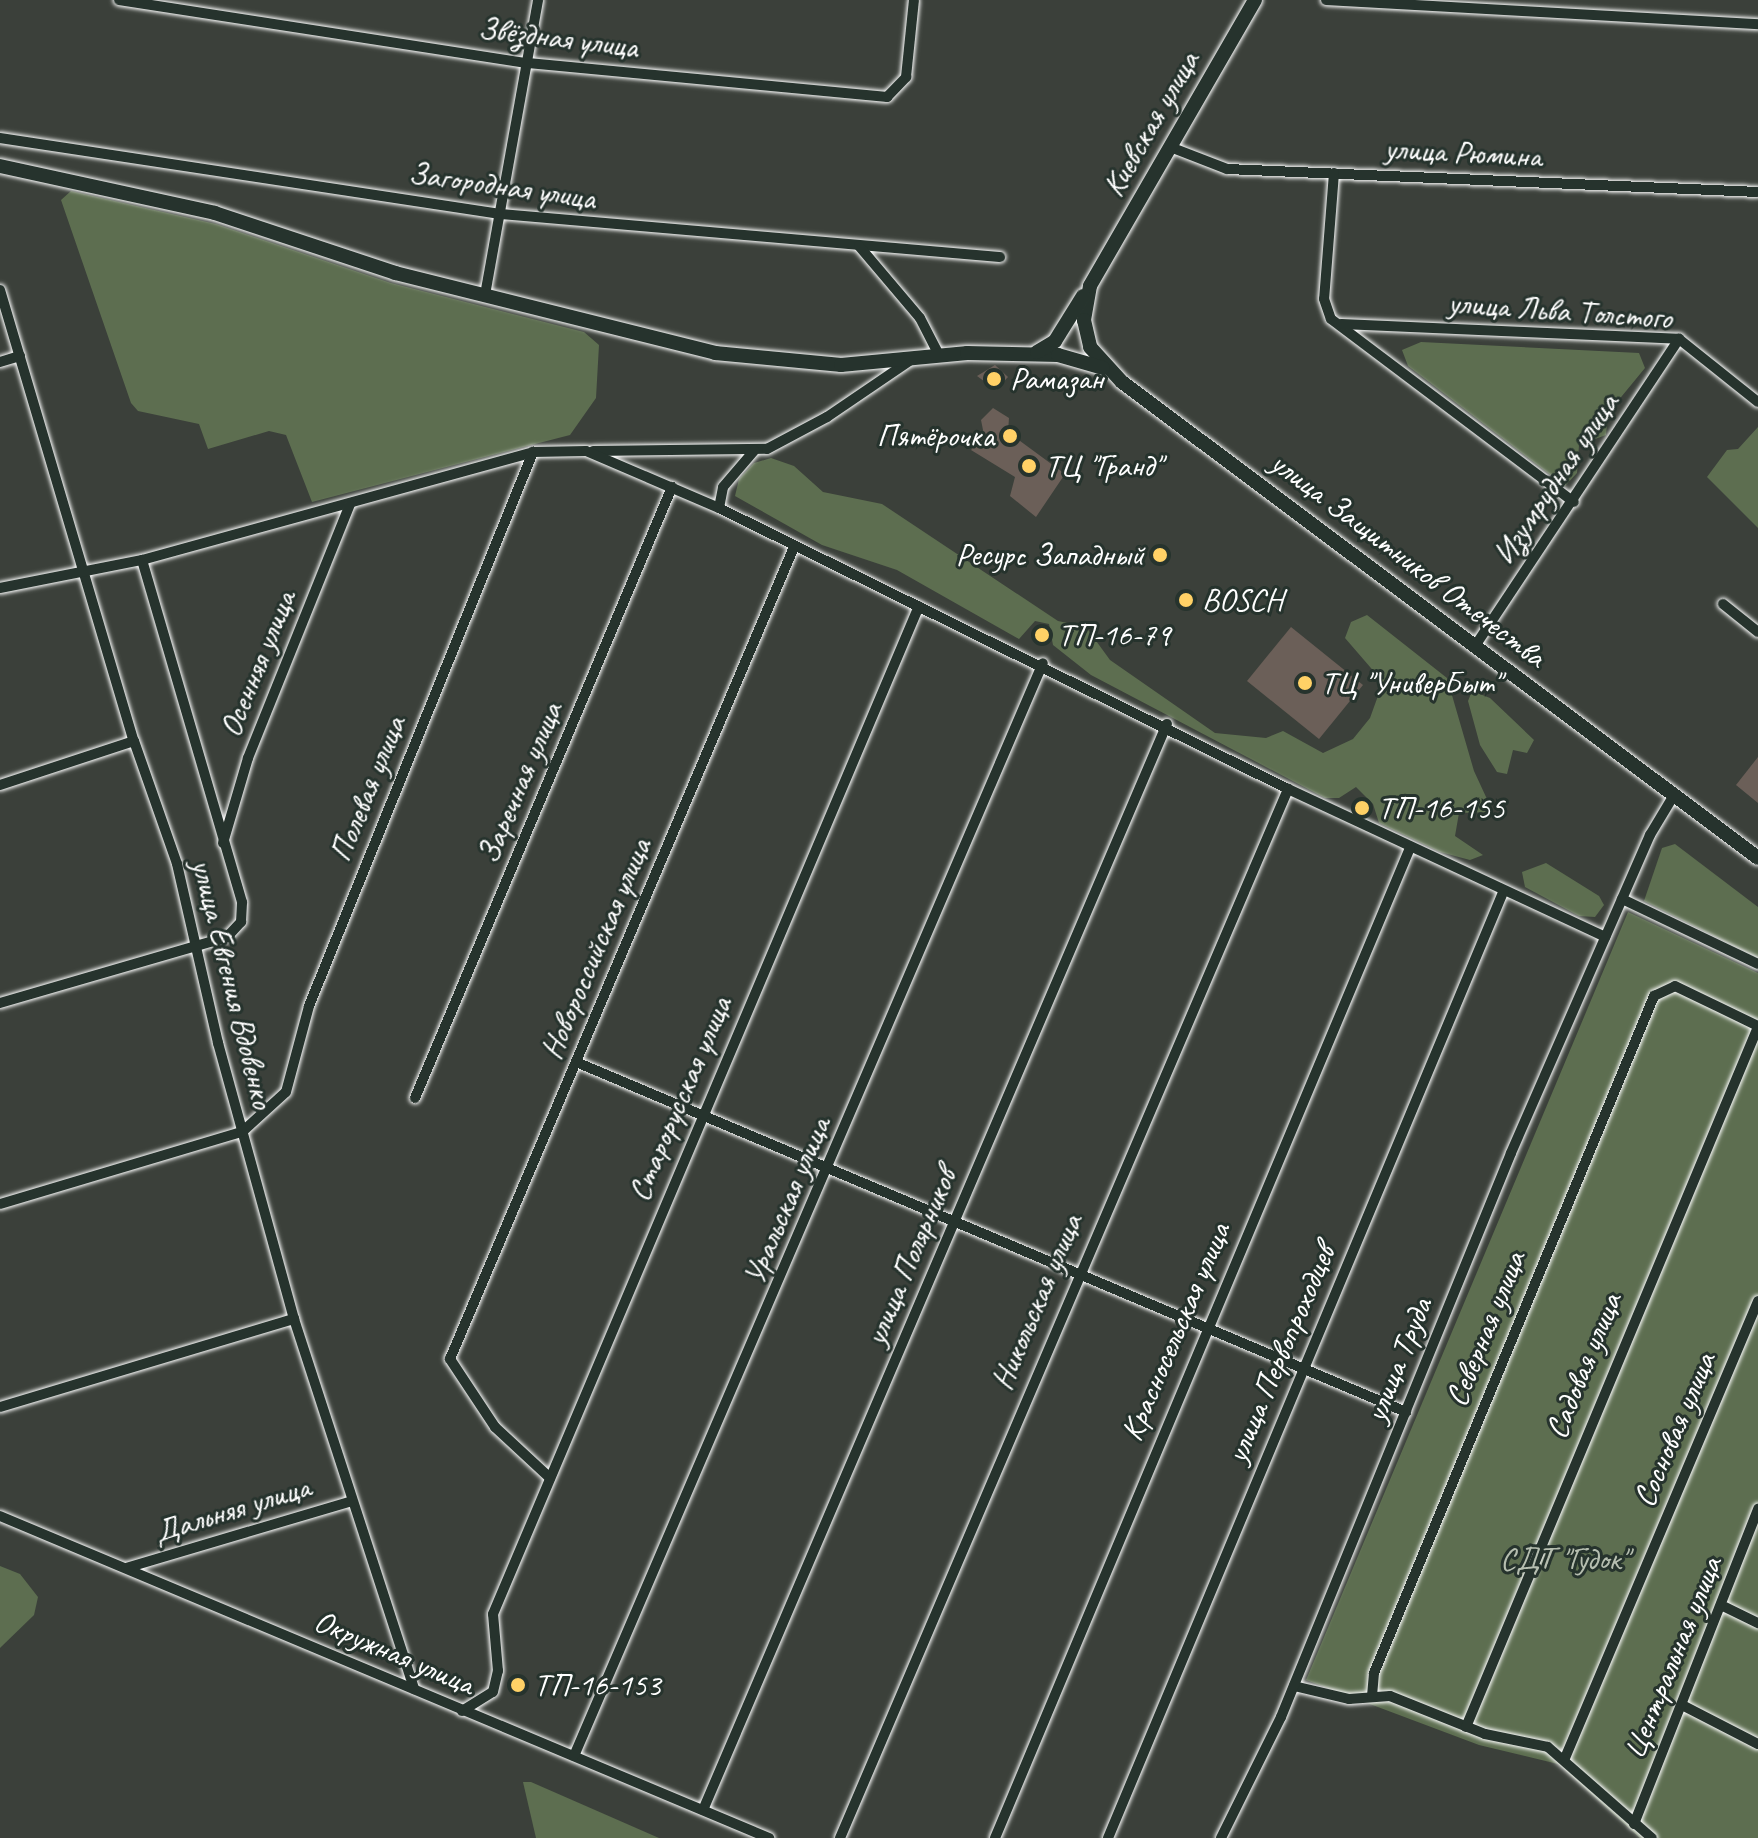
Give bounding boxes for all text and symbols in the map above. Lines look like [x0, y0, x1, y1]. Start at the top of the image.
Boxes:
street label: Звёздная улица [475, 9, 641, 67]
street label: Киевская улица [1094, 44, 1208, 204]
street label: улица Рюмина [1384, 130, 1542, 176]
street label: Загородная улица [404, 154, 600, 218]
street label: улица Льва Толстого [1447, 284, 1673, 338]
place label: Рамазан [1010, 360, 1103, 398]
marker: Рамазан [985, 370, 1003, 388]
street label: Изумрудная улица [1484, 386, 1628, 572]
place label: Пятёрочка [877, 417, 994, 455]
marker: Пятёрочка [1001, 427, 1019, 445]
street label: улица Защитников Отечества [1264, 445, 1552, 675]
place label: ТЦ "Гранд" [1045, 447, 1161, 485]
marker: ТЦ "Гранд" [1020, 457, 1038, 475]
place label: Ресурс Западный [956, 536, 1144, 574]
marker: Ресурс Западный [1151, 546, 1169, 564]
place label: BOSCH [1202, 581, 1283, 619]
street label: Осенняя улица [211, 585, 305, 743]
marker: BOSCH [1177, 591, 1195, 609]
place label: ТП-16-79 [1058, 616, 1170, 654]
marker: ТП-16-79 [1033, 626, 1051, 644]
place label: ТЦ "УниверБыт" [1321, 664, 1501, 702]
marker: ТЦ "УниверБыт" [1296, 674, 1314, 692]
street label: Заречная улица [469, 696, 571, 870]
street label: Полевая улица [321, 710, 415, 868]
place label: ТП-16-155 [1378, 789, 1505, 827]
marker: ТП-16-155 [1353, 799, 1371, 817]
street label: Новороссийская улица [532, 832, 660, 1066]
street label: улица Евгения Вдовенко [182, 855, 282, 1113]
street label: Старорусская улица [619, 990, 741, 1208]
street label: Уральская улица [735, 1112, 839, 1290]
street label: улица Полярников [856, 1162, 966, 1352]
street label: Никольская улица [982, 1208, 1092, 1396]
street label: Красносельская улица [1112, 1216, 1240, 1448]
street label: улица Первопроходцев [1218, 1240, 1344, 1468]
street label: Северная улица [1437, 1245, 1535, 1413]
street label: Садовая улица [1537, 1287, 1631, 1445]
street label: улица Труда [1358, 1294, 1440, 1426]
street label: Сосновая улица [1625, 1346, 1725, 1514]
street label: Дальняя улица [149, 1468, 315, 1552]
park label: СДТ "Гудок" [1500, 1540, 1628, 1578]
street label: Центральная улица [1615, 1551, 1731, 1765]
street label: Окружная улица [308, 1602, 480, 1704]
place label: ТП-16-153 [534, 1666, 661, 1704]
marker: ТП-16-153 [509, 1676, 527, 1694]

